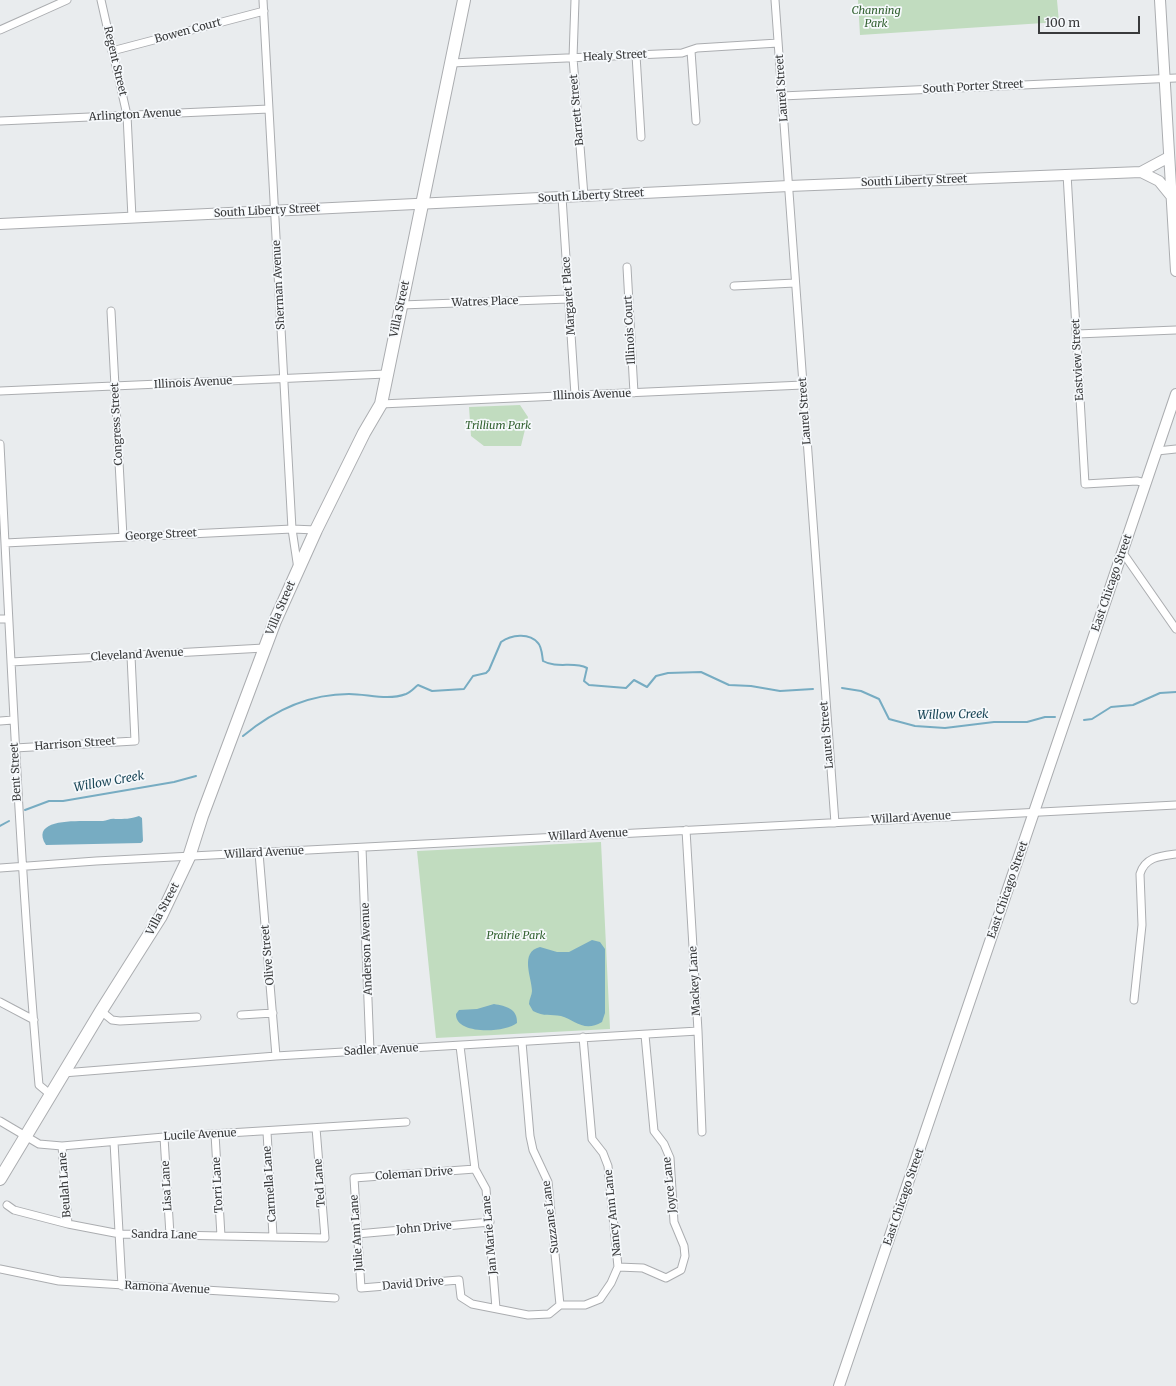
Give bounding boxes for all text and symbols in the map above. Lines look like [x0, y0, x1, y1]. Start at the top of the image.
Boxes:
park label: Channing Park [851, 4, 901, 30]
scale bar [1040, 8, 1142, 34]
text: 100 m [1045, 15, 1080, 30]
street label: Bowen Court [153, 16, 223, 46]
street label: Regent Street [101, 25, 129, 97]
street label: Healy Street [583, 48, 647, 64]
street label: Laurel Street [773, 54, 791, 122]
street label: Barrett Street [567, 74, 587, 146]
street label: South Porter Street [922, 78, 1024, 96]
street label: Arlington Avenue [89, 106, 181, 124]
street label: South Liberty Street [861, 173, 967, 189]
street label: South Liberty Street [537, 187, 645, 205]
street label: South Liberty Street [213, 202, 321, 220]
street label: Sherman Avenue [270, 240, 288, 330]
street label: Margaret Place [560, 256, 578, 336]
street label: Villa Street [388, 279, 412, 339]
street label: Watres Place [451, 294, 519, 310]
street label: Illinois Court [622, 295, 638, 365]
street label: Eastview Street [1069, 319, 1087, 401]
street label: Illinois Avenue [154, 374, 232, 392]
street label: Laurel Street [796, 377, 814, 445]
street label: Congress Street [108, 382, 126, 466]
street label: Illinois Avenue [553, 387, 631, 403]
park label: Trillium Park [465, 419, 531, 433]
street label: George Street [125, 527, 197, 543]
street label: East Chicago Street [1089, 533, 1135, 633]
street label: Villa Street [264, 579, 298, 637]
street label: Cleveland Avenue [90, 646, 184, 664]
street label: Laurel Street [817, 701, 837, 769]
water label: Willow Creek [917, 707, 989, 723]
street label: Harrison Street [34, 735, 116, 753]
street label: Bent Street [8, 742, 24, 802]
water label: Willow Creek [73, 769, 145, 795]
street label: Willard Avenue [871, 809, 951, 827]
street label: Willard Avenue [548, 826, 628, 844]
street label: East Chicago Street [985, 840, 1031, 940]
street label: Willard Avenue [224, 844, 304, 862]
street label: Villa Street [144, 880, 182, 938]
street label: Anderson Avenue [359, 902, 375, 996]
street label: Olive Street [259, 924, 277, 986]
park label: Prairie Park [487, 929, 545, 943]
street label: Mackey Lane [687, 946, 703, 1016]
street label: Sadler Avenue [343, 1041, 419, 1059]
street label: Lucile Avenue [163, 1126, 237, 1144]
street label: Carmella Lane [261, 1146, 279, 1222]
street label: East Chicago Street [881, 1147, 927, 1247]
street label: Beulah Lane [56, 1152, 74, 1218]
street label: Joyce Lane [660, 1156, 680, 1214]
street label: Torri Lane [210, 1157, 226, 1213]
street label: Ted Lane [312, 1158, 328, 1208]
street label: Lisa Lane [159, 1160, 175, 1212]
street label: Coleman Drive [375, 1165, 453, 1183]
street label: Nancy Ann Lane [602, 1169, 624, 1257]
street label: Suzzane Lane [540, 1180, 562, 1254]
street label: Julie Ann Lane [348, 1194, 366, 1272]
street label: Jan Marie Lane [480, 1195, 500, 1275]
street label: John Drive [396, 1219, 452, 1237]
street label: Sandra Lane [131, 1228, 197, 1242]
street label: David Drive [382, 1275, 444, 1293]
street label: Ramona Avenue [124, 1279, 210, 1297]

